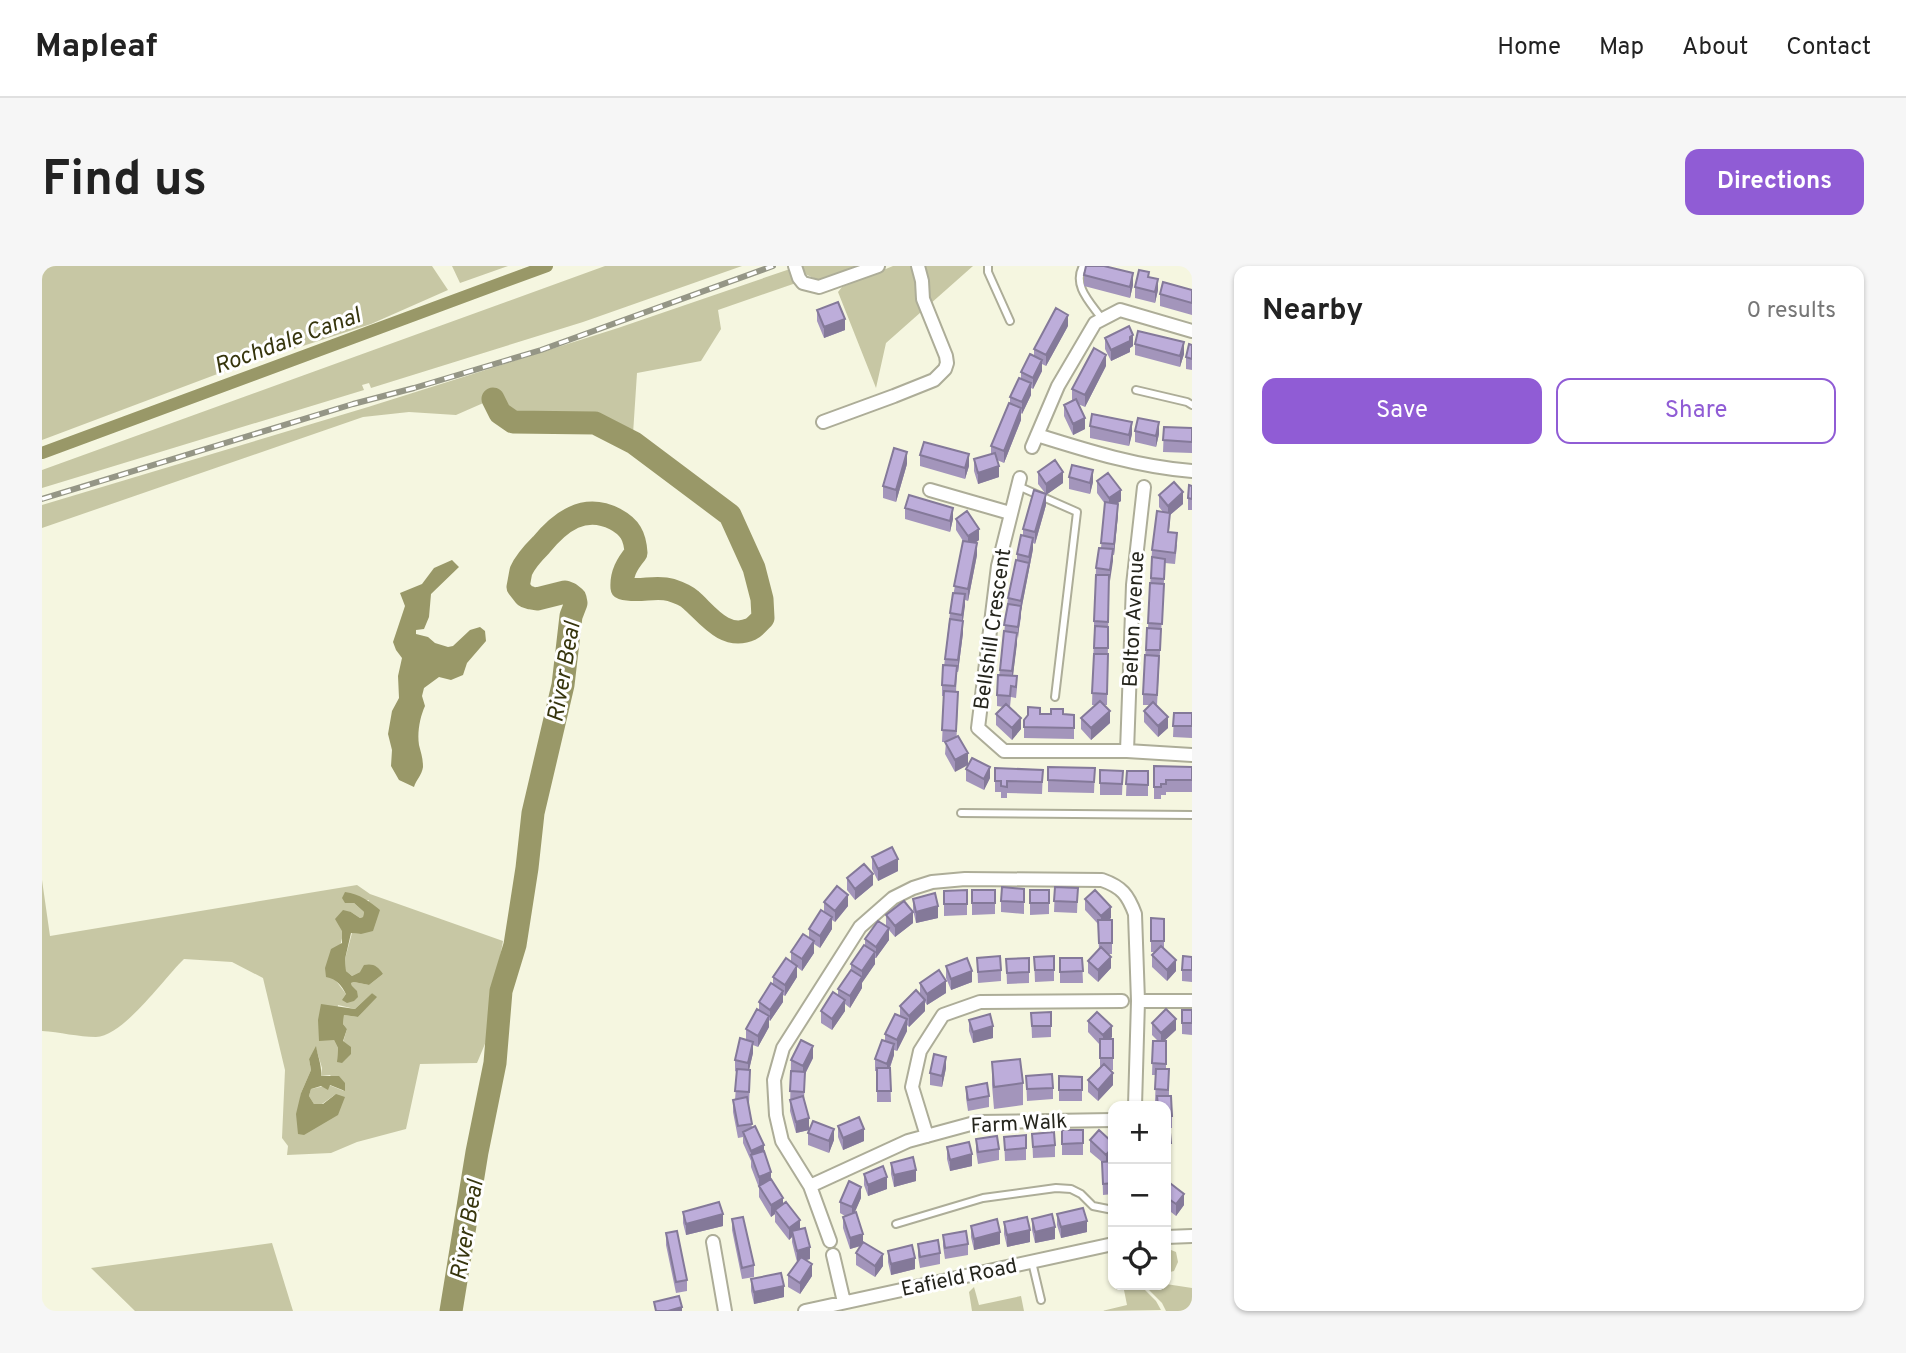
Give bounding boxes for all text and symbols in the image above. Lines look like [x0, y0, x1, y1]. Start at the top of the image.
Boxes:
text: Mapleaf [35, 27, 158, 69]
text: Home [1497, 33, 1561, 63]
text: Map [1599, 33, 1644, 63]
text: About [1682, 33, 1748, 63]
text: Contact [1786, 33, 1871, 63]
button: Directions [1685, 149, 1864, 215]
text: Find us [42, 151, 207, 213]
text: Nearby [1262, 293, 1363, 330]
text: 0 results [1747, 297, 1836, 326]
water label: Rochdale Canal [211, 302, 366, 382]
button: Save [1262, 378, 1542, 444]
button: Share [1556, 378, 1836, 444]
street label: Bellshill Crescent [969, 547, 1018, 712]
street label: Belton Avenue [1117, 550, 1152, 688]
water label: River Beal [542, 619, 589, 725]
map controls [1108, 1101, 1171, 1290]
button: + [1108, 1101, 1171, 1164]
street label: Farm Walk [970, 1108, 1068, 1141]
button: − [1108, 1164, 1171, 1227]
water label: River Beal [445, 1177, 492, 1283]
button: locate [1108, 1227, 1171, 1290]
street label: Eafield Road [899, 1253, 1020, 1304]

